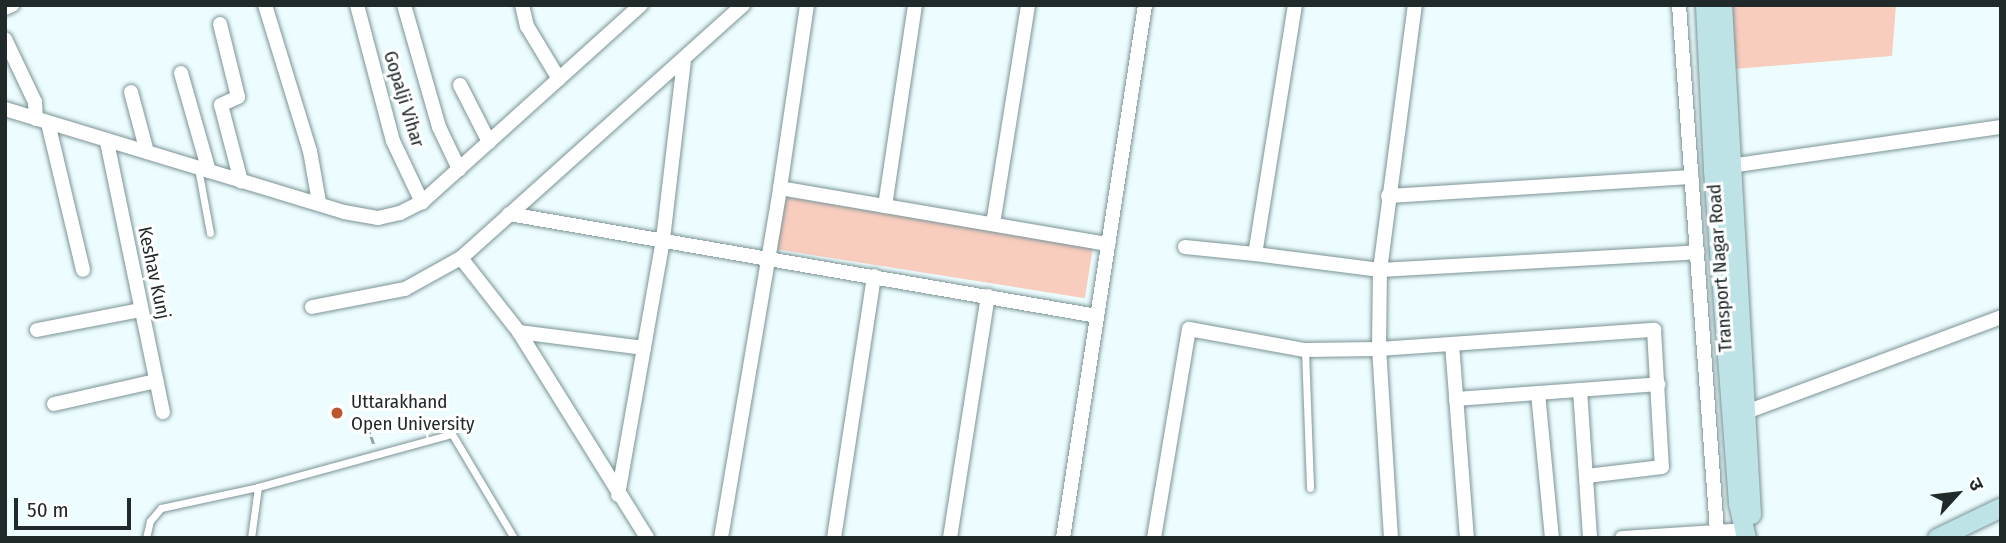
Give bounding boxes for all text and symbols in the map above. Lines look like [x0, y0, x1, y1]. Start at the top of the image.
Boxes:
street label: Gopalji Vihar [379, 48, 429, 150]
street label: Transport Nagar Road [1703, 183, 1737, 353]
street label: Keshav Kunj [133, 225, 175, 321]
place label: Uttarakhand Open University [351, 391, 475, 435]
marker: Uttarakhand Open University [329, 405, 345, 421]
north arrow [1922, 459, 1992, 529]
text: उ [1963, 474, 1989, 494]
scale bar [18, 484, 135, 528]
text: 50 m [27, 497, 69, 523]

